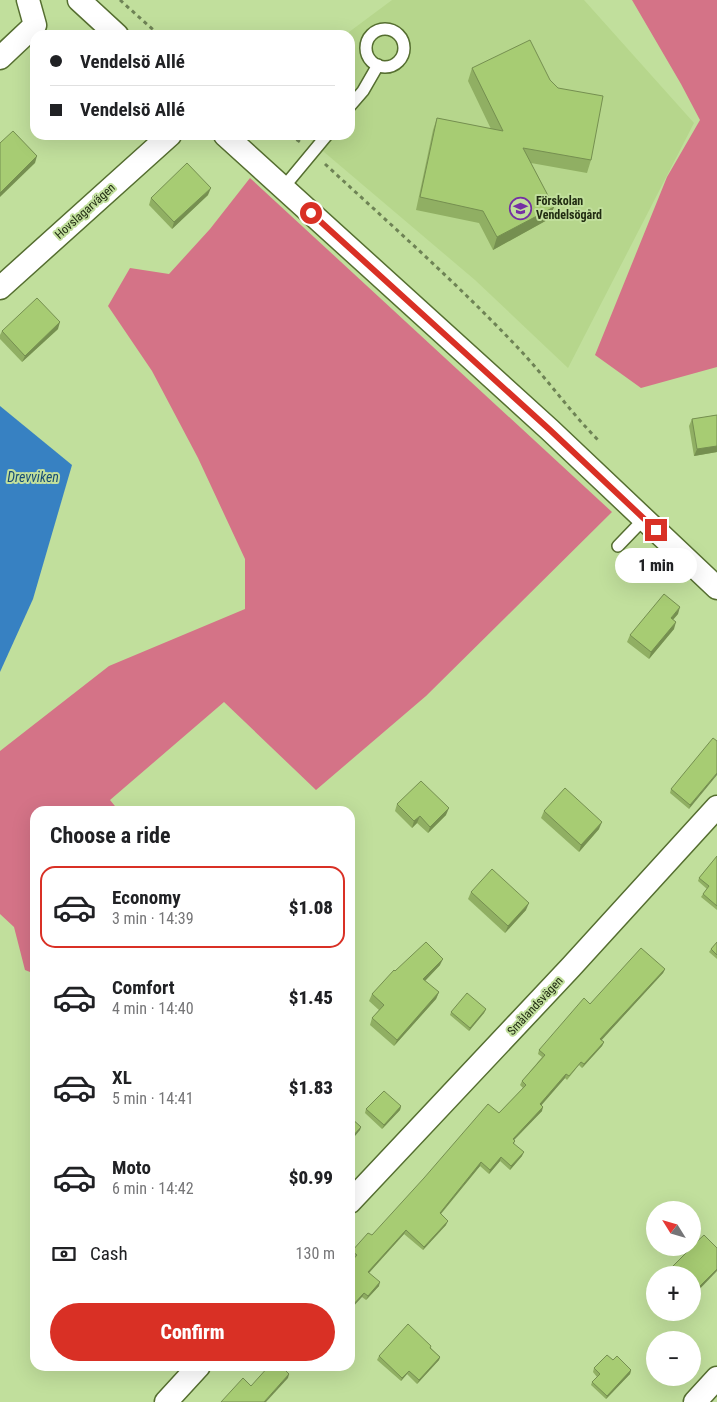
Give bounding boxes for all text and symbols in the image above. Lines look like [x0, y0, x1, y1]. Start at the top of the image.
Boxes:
text: Vendelsö Allé [80, 50, 185, 73]
text: Vendelsö Allé [80, 98, 185, 121]
street label: Hovslagarvägen [52, 180, 118, 242]
place label: Förskolan Vendelsögård [536, 194, 602, 222]
school or university icon: Förskolan Vendelsögård [508, 196, 532, 220]
route start [300, 202, 322, 224]
water label: Drevviken [7, 469, 59, 485]
route end [645, 519, 667, 541]
callout: 1 min [615, 548, 697, 582]
text: 1 min [638, 556, 674, 575]
text: Choose a ride [50, 823, 171, 848]
icon: car [52, 885, 97, 930]
text: Economy [112, 886, 181, 909]
text: $1.08 [289, 896, 333, 919]
text: 3 min · 14:39 [112, 909, 194, 928]
street label: Smålandsvägen [504, 974, 566, 1038]
icon: car [52, 975, 97, 1020]
text: Comfort [112, 976, 175, 999]
text: $1.45 [289, 986, 333, 1009]
text: 4 min · 14:40 [112, 999, 194, 1018]
icon: car [52, 1065, 97, 1110]
text: XL [112, 1066, 132, 1089]
text: $1.83 [289, 1076, 333, 1099]
text: 5 min · 14:41 [112, 1089, 194, 1108]
icon: car [52, 1155, 97, 1200]
text: Moto [112, 1156, 151, 1179]
text: $0.99 [289, 1166, 333, 1189]
text: 6 min · 14:42 [112, 1179, 194, 1198]
north arrow [646, 1201, 701, 1256]
map controls [646, 1201, 701, 1386]
icon: cash [50, 1240, 78, 1268]
text: Cash [90, 1242, 128, 1265]
text: 130 m [296, 1244, 335, 1263]
button: + [646, 1266, 701, 1321]
button: Confirm [50, 1303, 335, 1361]
button: − [646, 1331, 701, 1386]

